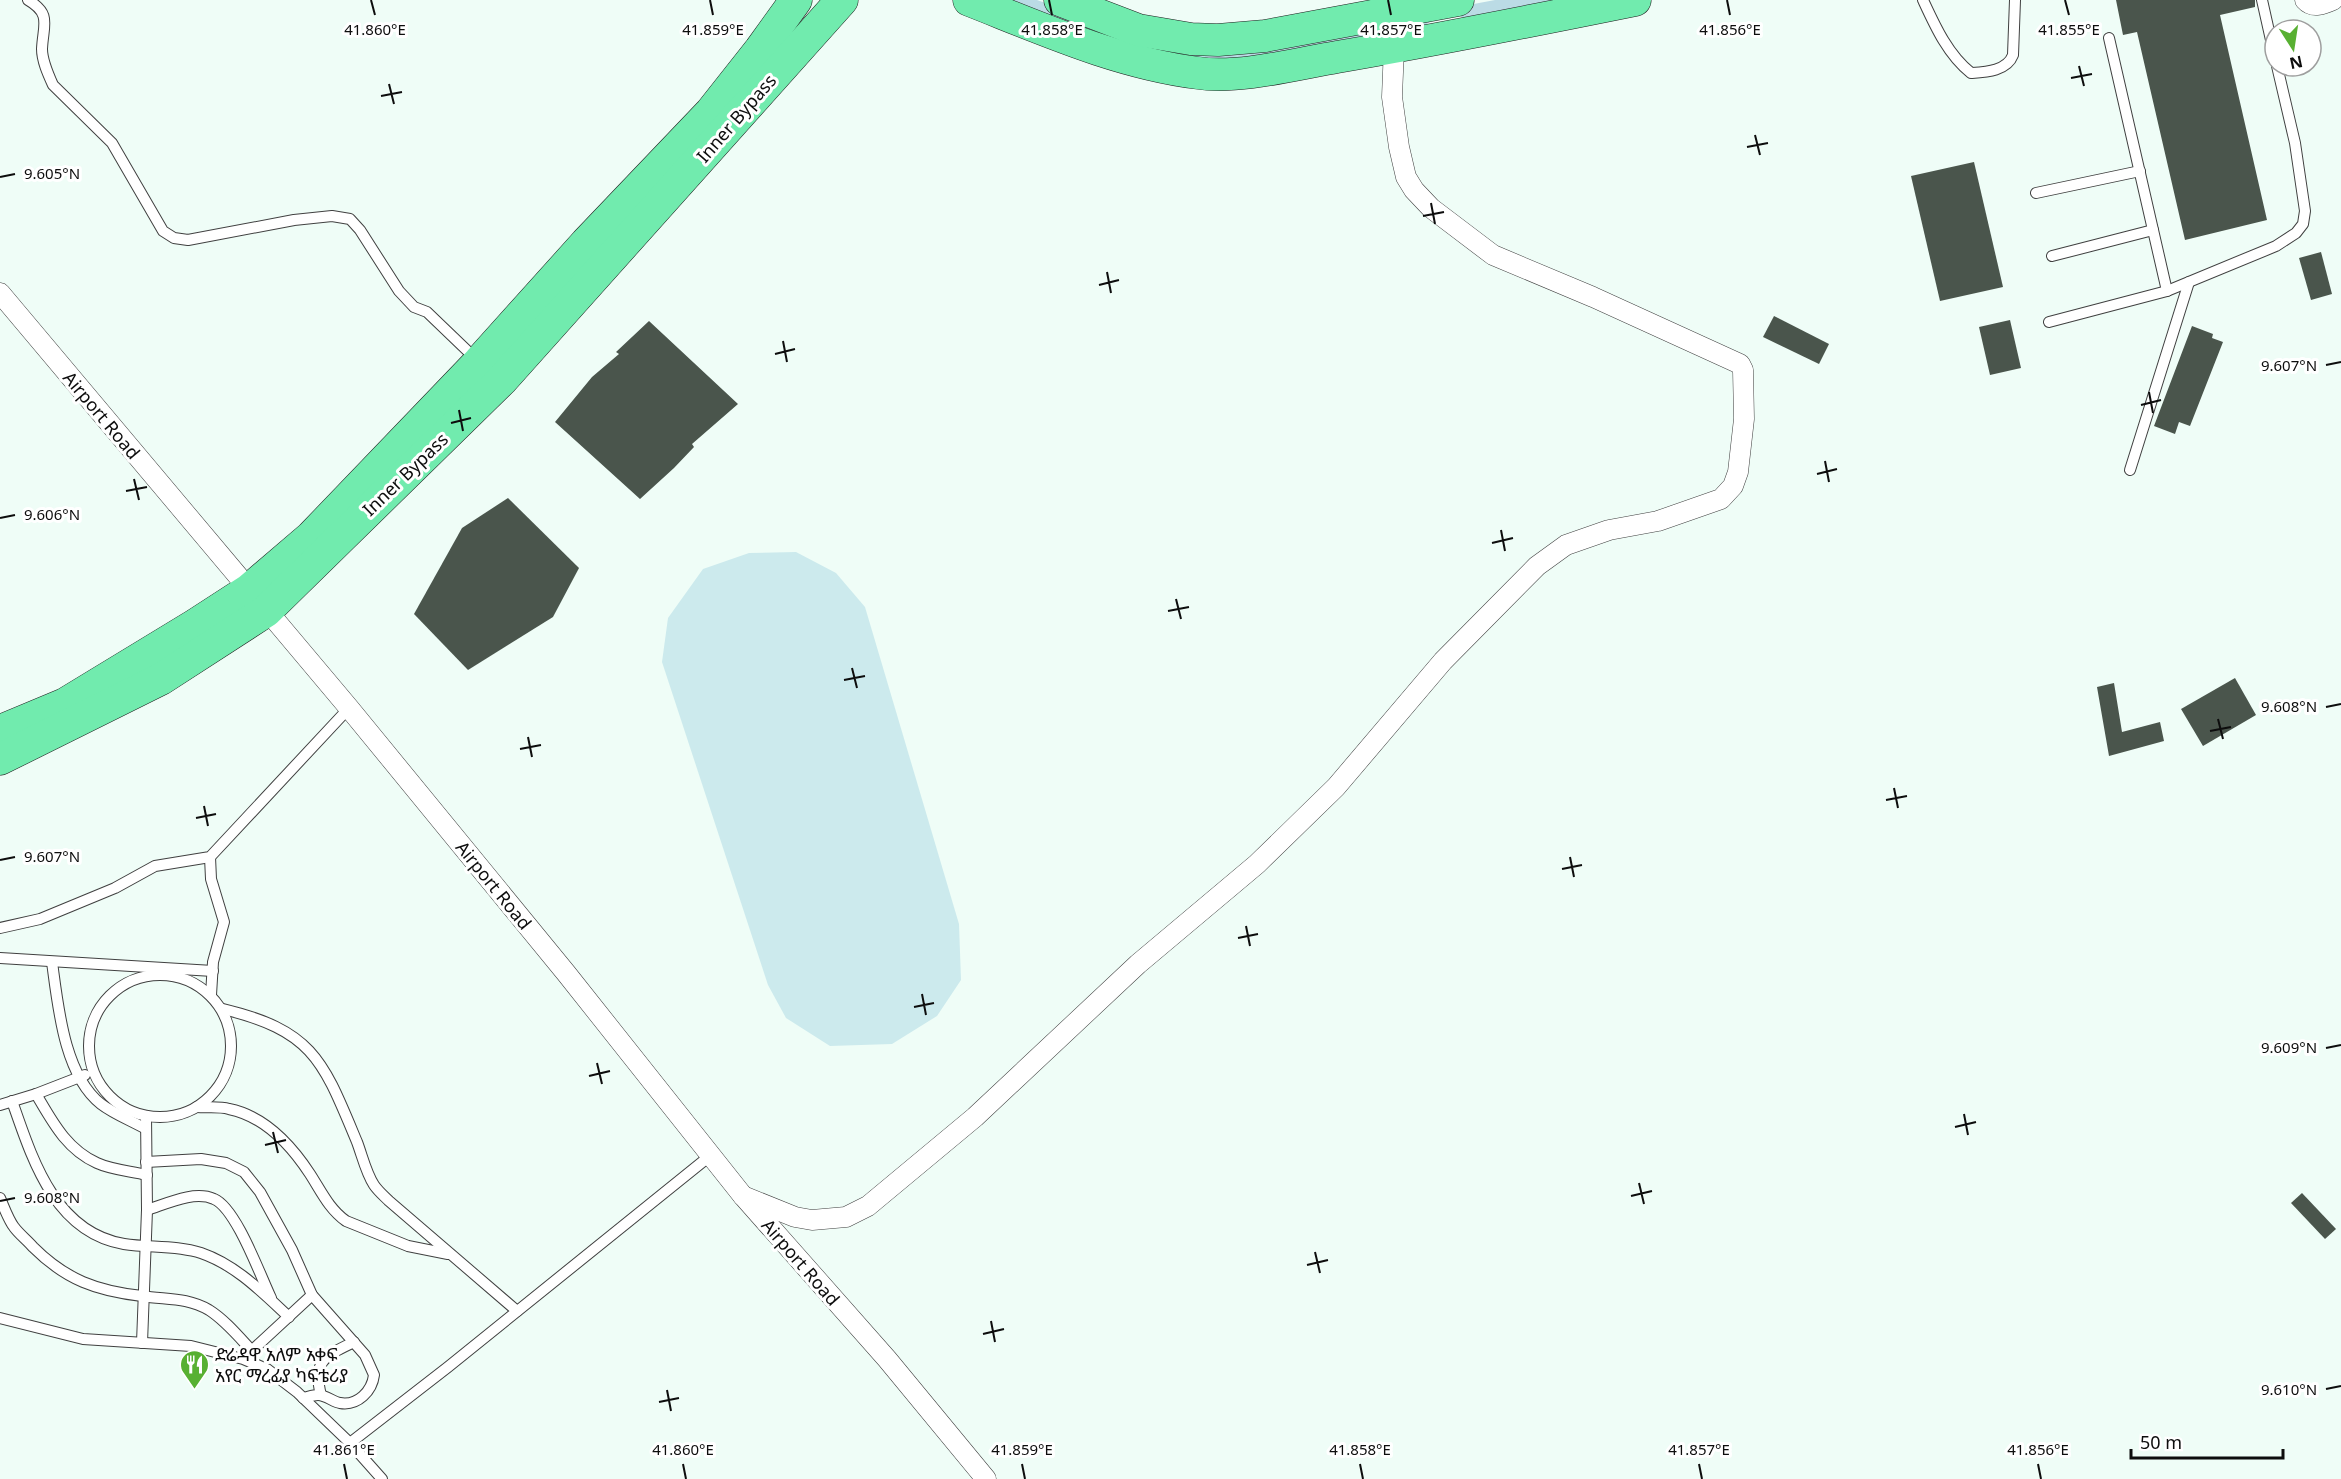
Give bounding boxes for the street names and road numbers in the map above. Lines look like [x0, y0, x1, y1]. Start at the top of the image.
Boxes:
street label: Inner Bypass [691, 69, 781, 167]
street label: Airport Road [58, 366, 146, 464]
street label: Inner Bypass [357, 427, 453, 521]
street label: Airport Road [451, 836, 537, 934]
street label: Airport Road [757, 1214, 845, 1310]

